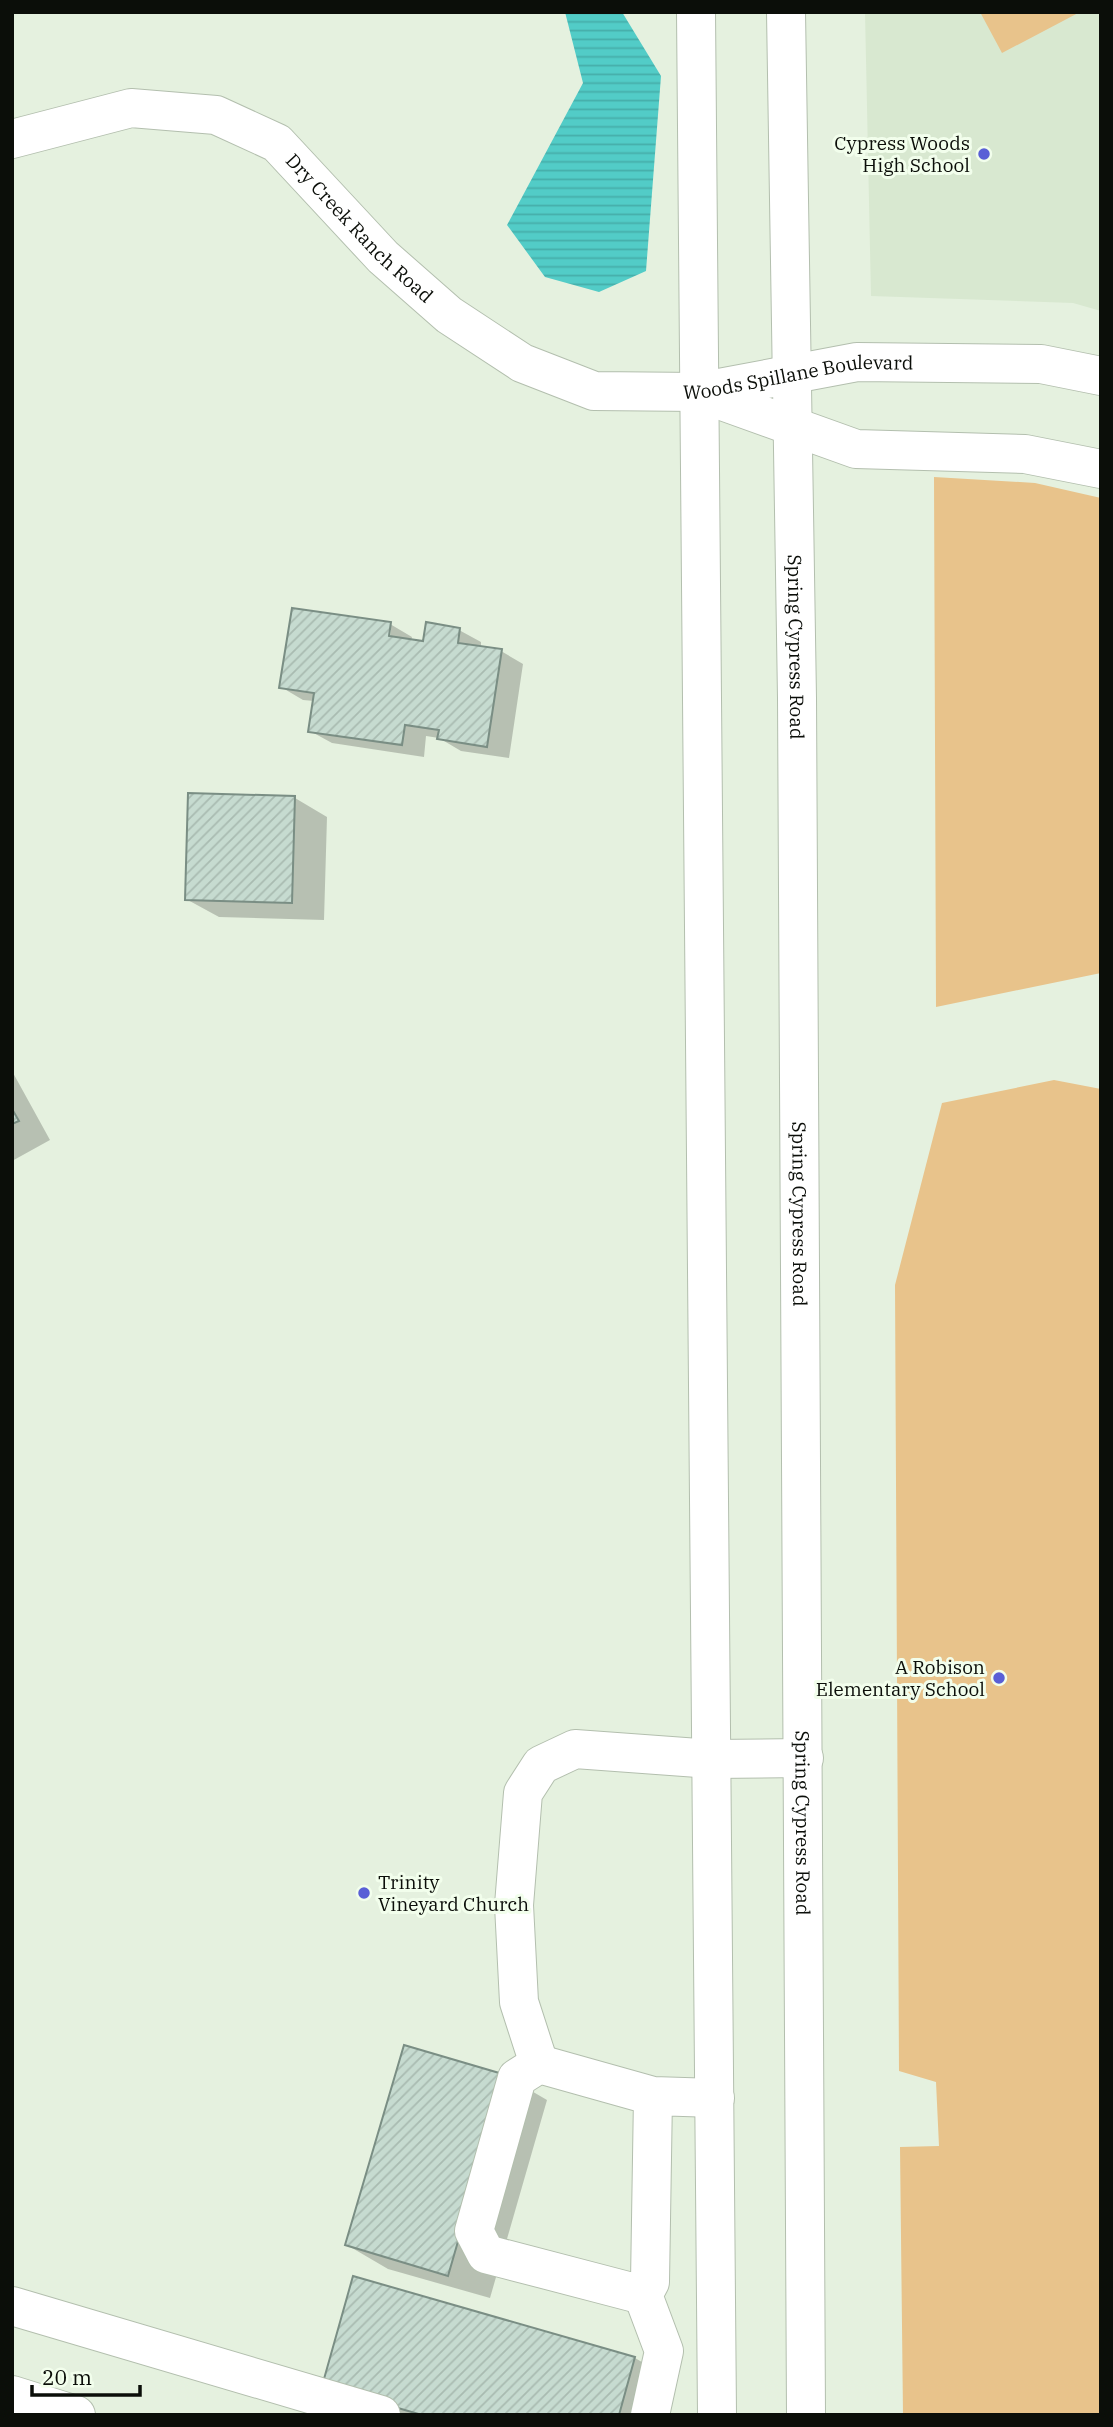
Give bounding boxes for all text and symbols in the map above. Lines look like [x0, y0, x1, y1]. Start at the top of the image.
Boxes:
place label: Cypress Woods High School [834, 131, 970, 177]
marker: Cypress Woods High School [976, 146, 992, 162]
street label: Dry Creek Ranch Road [281, 148, 438, 308]
street label: Woods Spillane Boulevard [683, 350, 913, 404]
street label: Spring Cypress Road [783, 554, 809, 739]
street label: Spring Cypress Road [787, 1121, 812, 1306]
place label: A Robison Elementary School [816, 1655, 985, 1701]
marker: A Robison Elementary School [991, 1670, 1007, 1686]
street label: Spring Cypress Road [790, 1730, 815, 1915]
place label: Trinity Vineyard Church [378, 1870, 529, 1916]
marker: Trinity Vineyard Church [356, 1885, 372, 1901]
scale bar [32, 2354, 140, 2398]
text: 20 m [42, 2363, 92, 2391]

